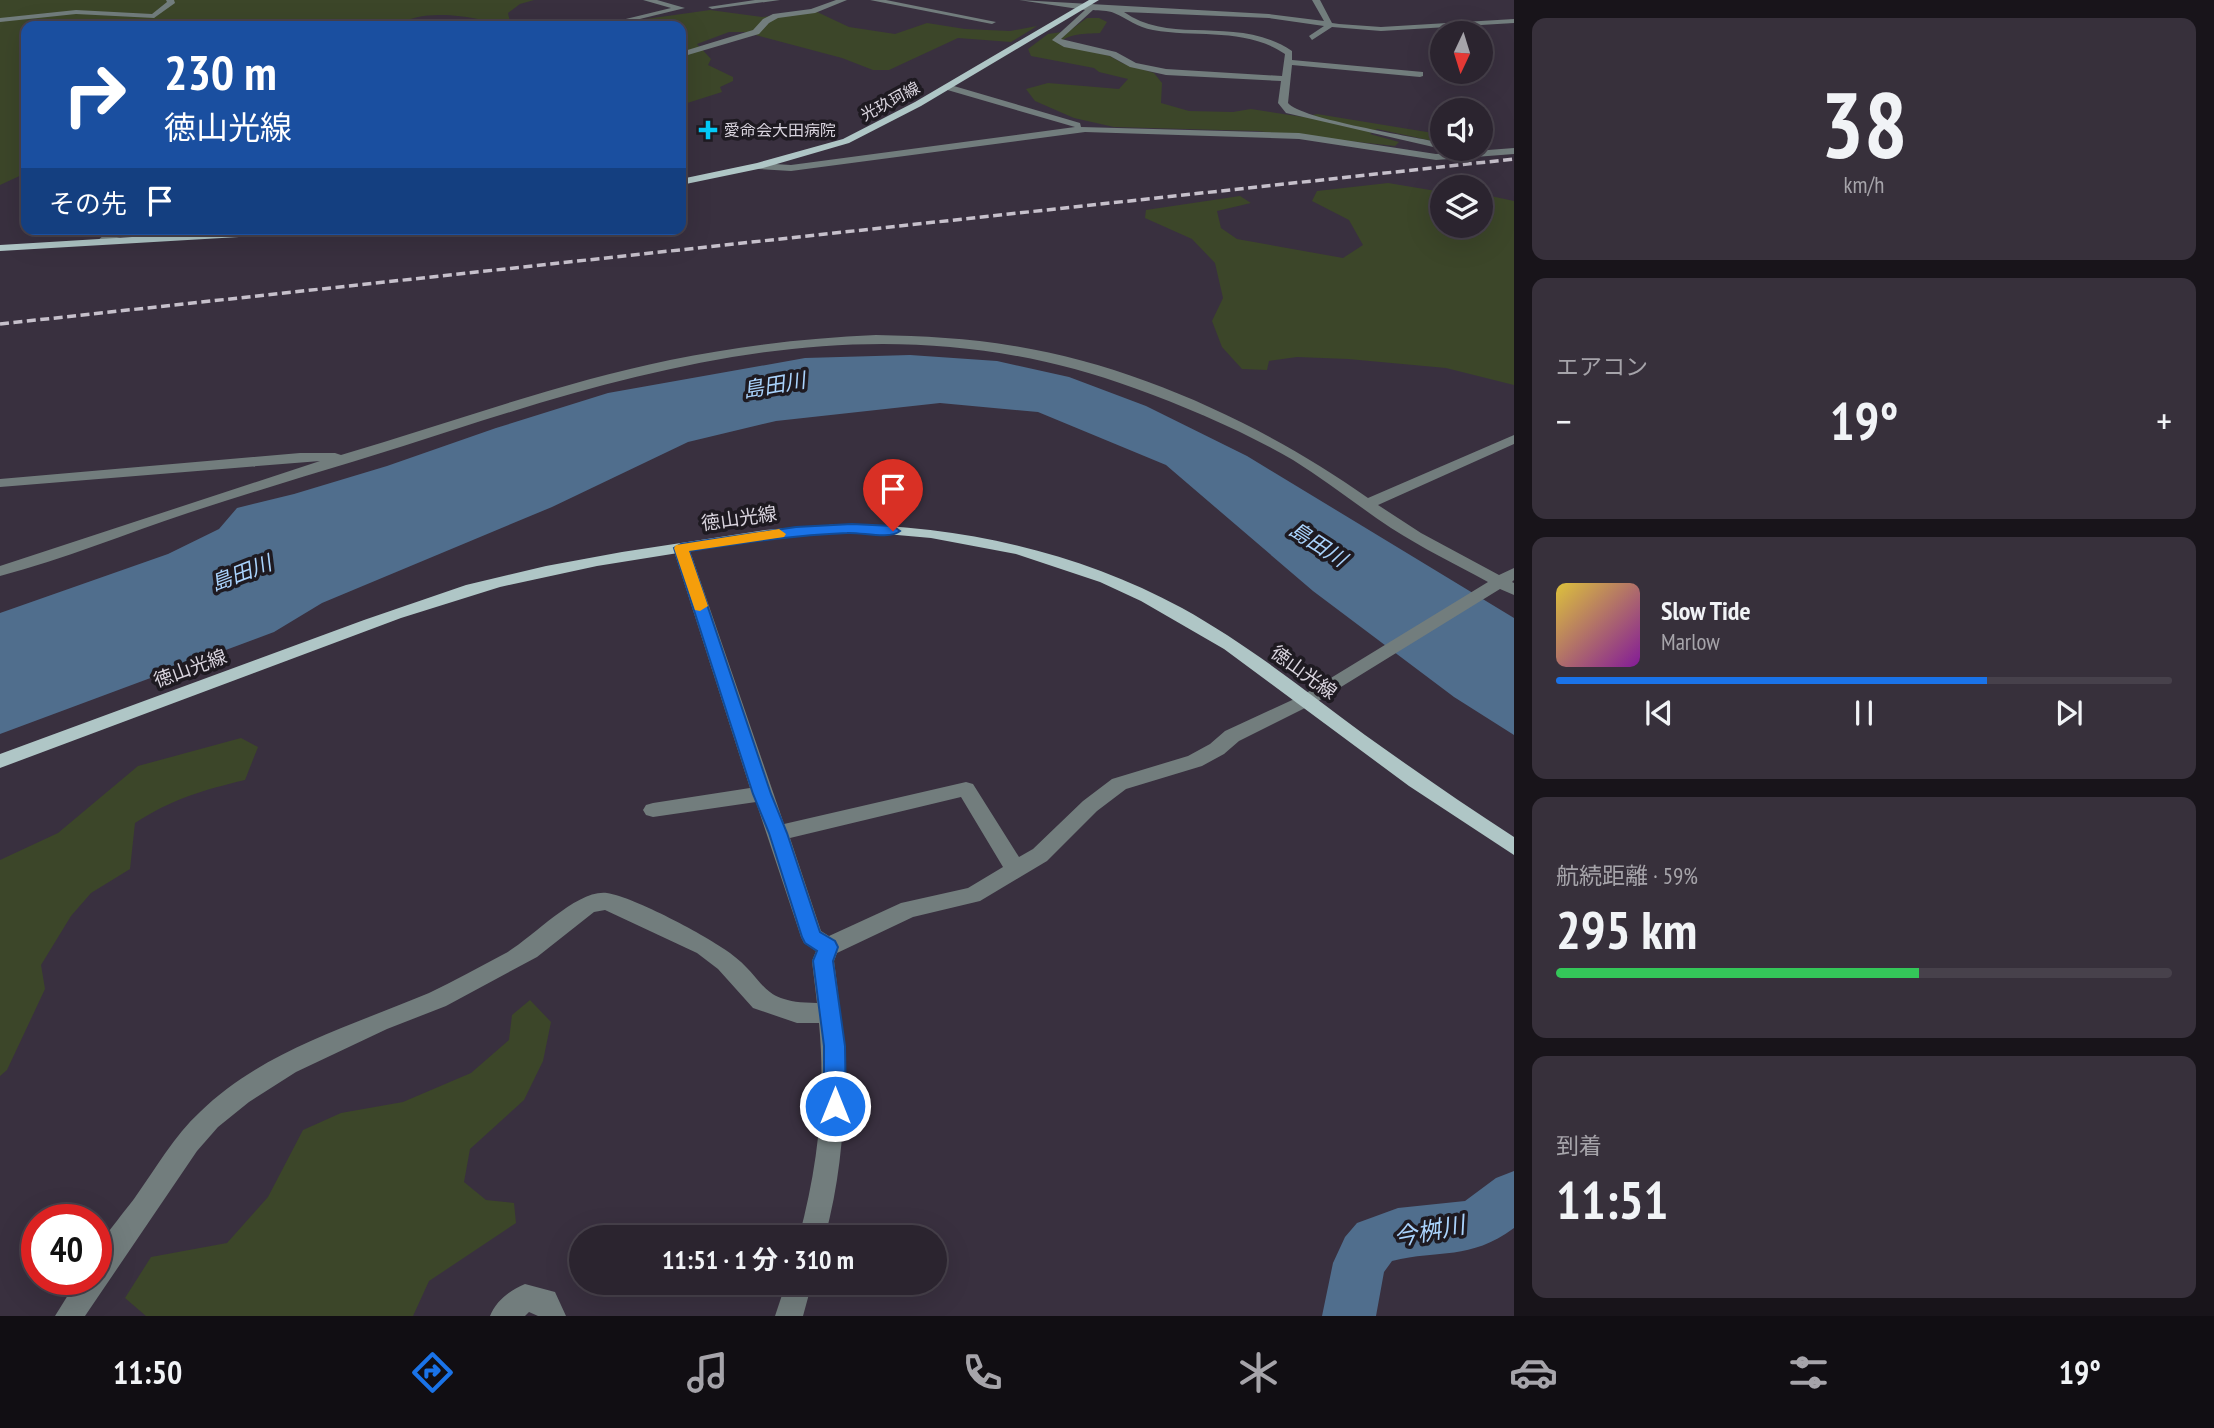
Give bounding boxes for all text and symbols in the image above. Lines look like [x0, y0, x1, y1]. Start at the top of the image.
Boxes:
north arrow [1430, 21, 1493, 84]
map controls [1430, 21, 1493, 238]
text: 230 m [164, 40, 277, 104]
icon: right [49, 49, 140, 140]
text: 38 [1821, 65, 1908, 183]
street label: 光玖珂線 [857, 77, 923, 125]
button: sound [1430, 98, 1493, 161]
text: 徳山光線 [164, 106, 292, 148]
marker: 愛命会大田病院 [698, 120, 718, 140]
place label: 愛命会大田病院 [724, 120, 836, 140]
text: km/h [1844, 170, 1884, 199]
button: layers [1430, 175, 1493, 238]
icon: arrive [141, 182, 179, 220]
text: その先 [49, 187, 127, 220]
text: エアコン [1556, 352, 1648, 381]
water label: 島田川 [741, 366, 809, 404]
text: 19° [1830, 387, 1898, 454]
text: − [1556, 396, 1572, 445]
text: + [2156, 396, 2172, 445]
pin [863, 459, 923, 531]
icon: arrive [874, 470, 912, 508]
street label: 徳山光線 [700, 501, 778, 535]
water label: 島田川 [1284, 516, 1353, 574]
water label: 島田川 [207, 548, 277, 597]
text: Slow Tide [1661, 594, 1751, 627]
text: Marlow [1661, 627, 1720, 656]
street label: 徳山光線 [1266, 640, 1342, 704]
street label: 徳山光線 [150, 644, 230, 692]
icon: previous [1640, 694, 1678, 732]
icon: pause [1845, 694, 1883, 732]
icon: next [2050, 694, 2088, 732]
text: 航続距離 · 59% [1556, 861, 1698, 890]
text: 295 km [1556, 896, 1697, 963]
position arrow [798, 1069, 872, 1143]
text: 到着 [1556, 1131, 1602, 1160]
text: 11:51 [1556, 1166, 1668, 1233]
speed limit sign: 40 [21, 1204, 112, 1295]
water label: 今桝川 [1391, 1208, 1470, 1253]
text: 11:51 · 1 分 · 310 m [662, 1243, 854, 1276]
icon: directions [408, 1348, 457, 1397]
icon: music [683, 1348, 732, 1397]
icon: phone [958, 1348, 1007, 1397]
icon: climate [1234, 1348, 1283, 1397]
icon: car [1509, 1348, 1558, 1397]
icon: filters [1784, 1348, 1833, 1397]
text: 11:50 [113, 1351, 182, 1393]
text: 19° [2059, 1351, 2101, 1393]

